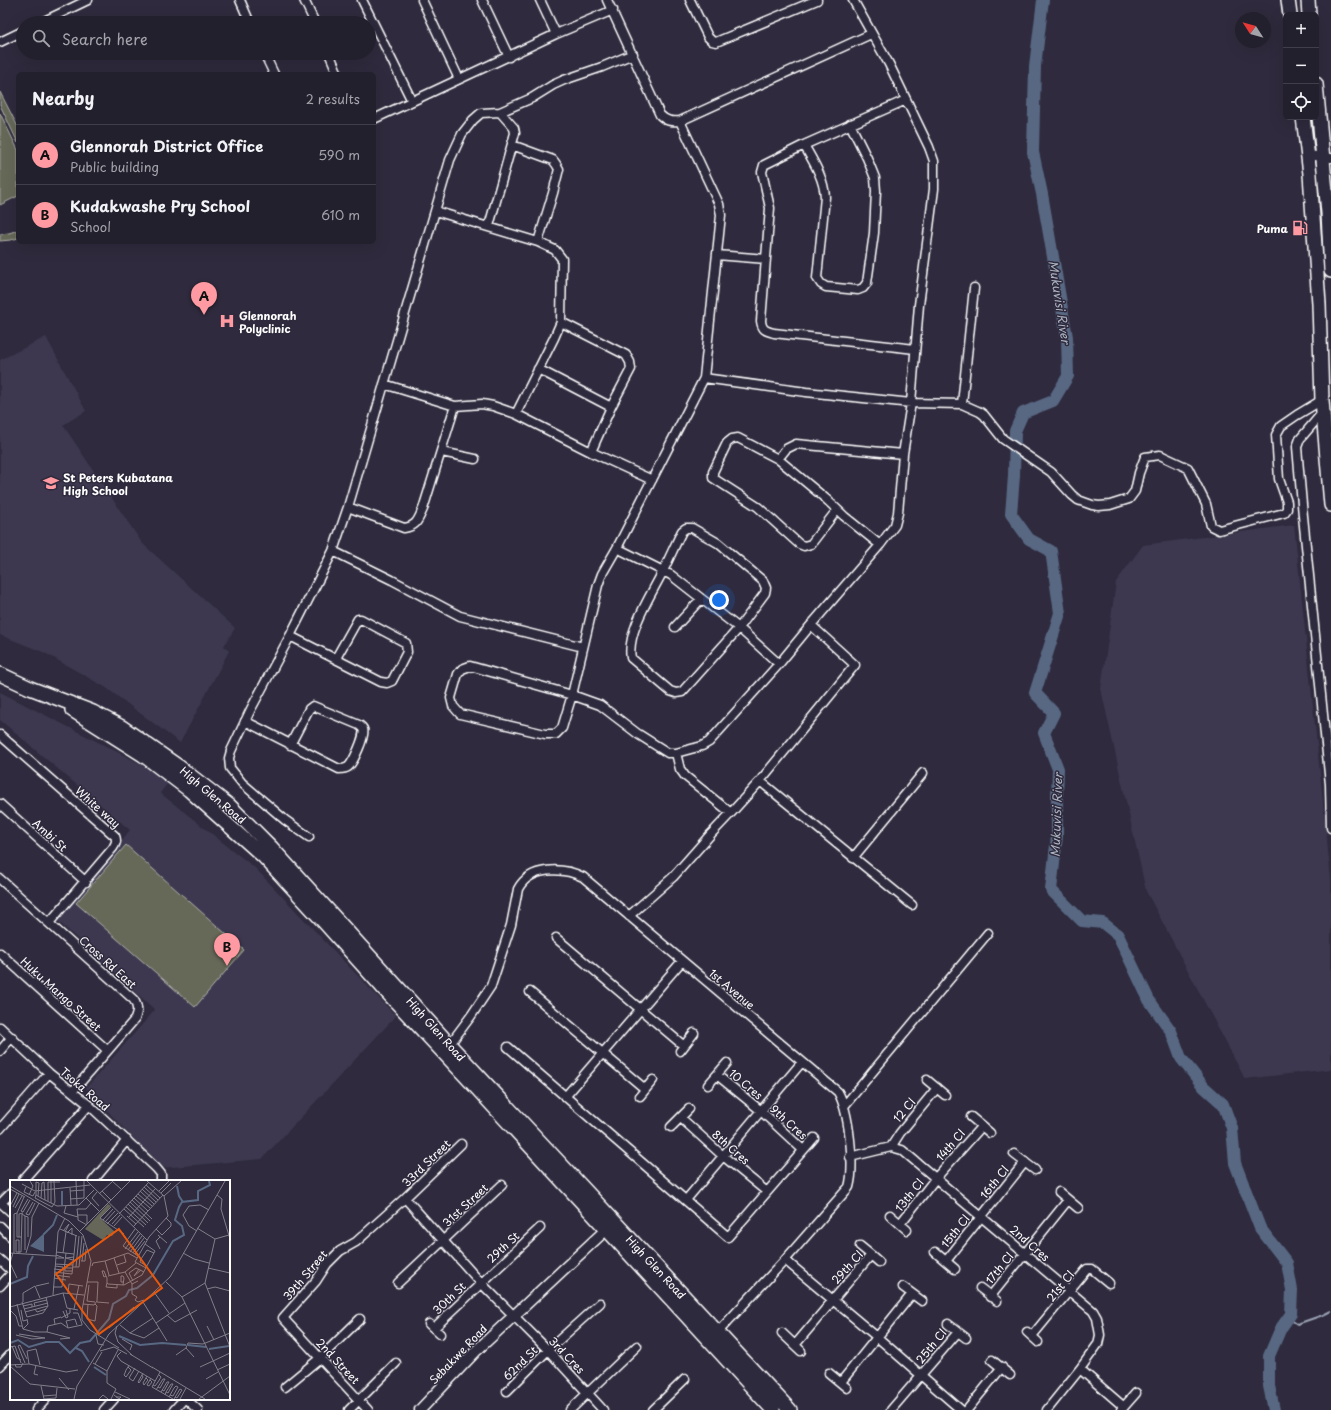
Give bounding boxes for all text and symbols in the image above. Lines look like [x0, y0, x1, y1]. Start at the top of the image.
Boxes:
north arrow [1235, 12, 1271, 48]
map controls [1283, 12, 1319, 120]
button: + [1283, 12, 1319, 48]
search box [16, 16, 376, 60]
icon: search [30, 27, 52, 49]
text: Search here [62, 27, 148, 50]
button: − [1283, 48, 1319, 84]
button: locate [1283, 84, 1319, 120]
text: Nearby [32, 85, 94, 111]
text: 2 results [306, 89, 360, 108]
text: Glennorah District Office [70, 134, 263, 157]
text: A [40, 145, 50, 164]
text: 590 m [318, 145, 360, 164]
text: Public building [70, 157, 159, 176]
text: Kudakwashe Pry School [70, 194, 250, 217]
text: B [41, 205, 49, 224]
text: 610 m [321, 205, 360, 224]
text: School [70, 217, 111, 236]
fuel station icon: Puma [1291, 219, 1309, 237]
place label: Puma [1257, 220, 1289, 237]
water label: Mukuvisi River [1045, 259, 1076, 346]
pin: A [191, 282, 217, 315]
place label: Glennorah Polyclinic [239, 307, 297, 337]
hospital icon: Glennorah Polyclinic [218, 312, 236, 330]
place label: St Peters Kubatana High School [63, 469, 173, 499]
school or university icon: St Peters Kubatana High School [42, 474, 60, 492]
your location [709, 590, 729, 610]
street label: High Glen Road [176, 762, 250, 828]
water label: Mukuvisi River [1046, 771, 1067, 857]
street label: White way [72, 782, 124, 832]
street label: Ambi St [29, 815, 72, 856]
street label: Cross Rd East [76, 932, 141, 993]
pin: B [214, 933, 240, 966]
street label: Huku Mango Street [17, 953, 106, 1035]
street label: 1st Avenue [705, 965, 759, 1013]
street label: High Glen Road [402, 993, 470, 1065]
street label: Tsoka Road [56, 1063, 114, 1115]
street label: 10 Cres [725, 1065, 767, 1103]
street label: 12 Cl [889, 1094, 919, 1126]
street label: 9th Cres [767, 1101, 811, 1143]
street label: 14th Cl [931, 1125, 969, 1165]
street label: 8th Cres [708, 1126, 754, 1168]
street label: 33rd Street [398, 1135, 455, 1191]
street label: 16th Cl [975, 1162, 1013, 1202]
street label: 13th Cl [890, 1175, 928, 1215]
street label: 31st Street [438, 1179, 492, 1231]
inset map [10, 1180, 230, 1400]
street label: 15th Cl [937, 1211, 973, 1251]
street label: 2nd Cres [1006, 1221, 1054, 1265]
street label: 29th St [483, 1227, 523, 1266]
street label: High Glen Road [622, 1231, 690, 1303]
street label: 39th Street [279, 1246, 331, 1304]
street label: 29th Cl [827, 1247, 867, 1287]
street label: 17th Cl [981, 1248, 1017, 1288]
street label: 21st Cl [1042, 1267, 1078, 1305]
street label: 30th St [429, 1277, 470, 1318]
street label: Sebakwe Road [425, 1320, 491, 1388]
street label: 25th Cl [912, 1325, 950, 1367]
street label: 3rd Cres [545, 1333, 589, 1377]
street label: 2nd Street [312, 1334, 364, 1388]
street label: 62nd St [499, 1341, 542, 1384]

